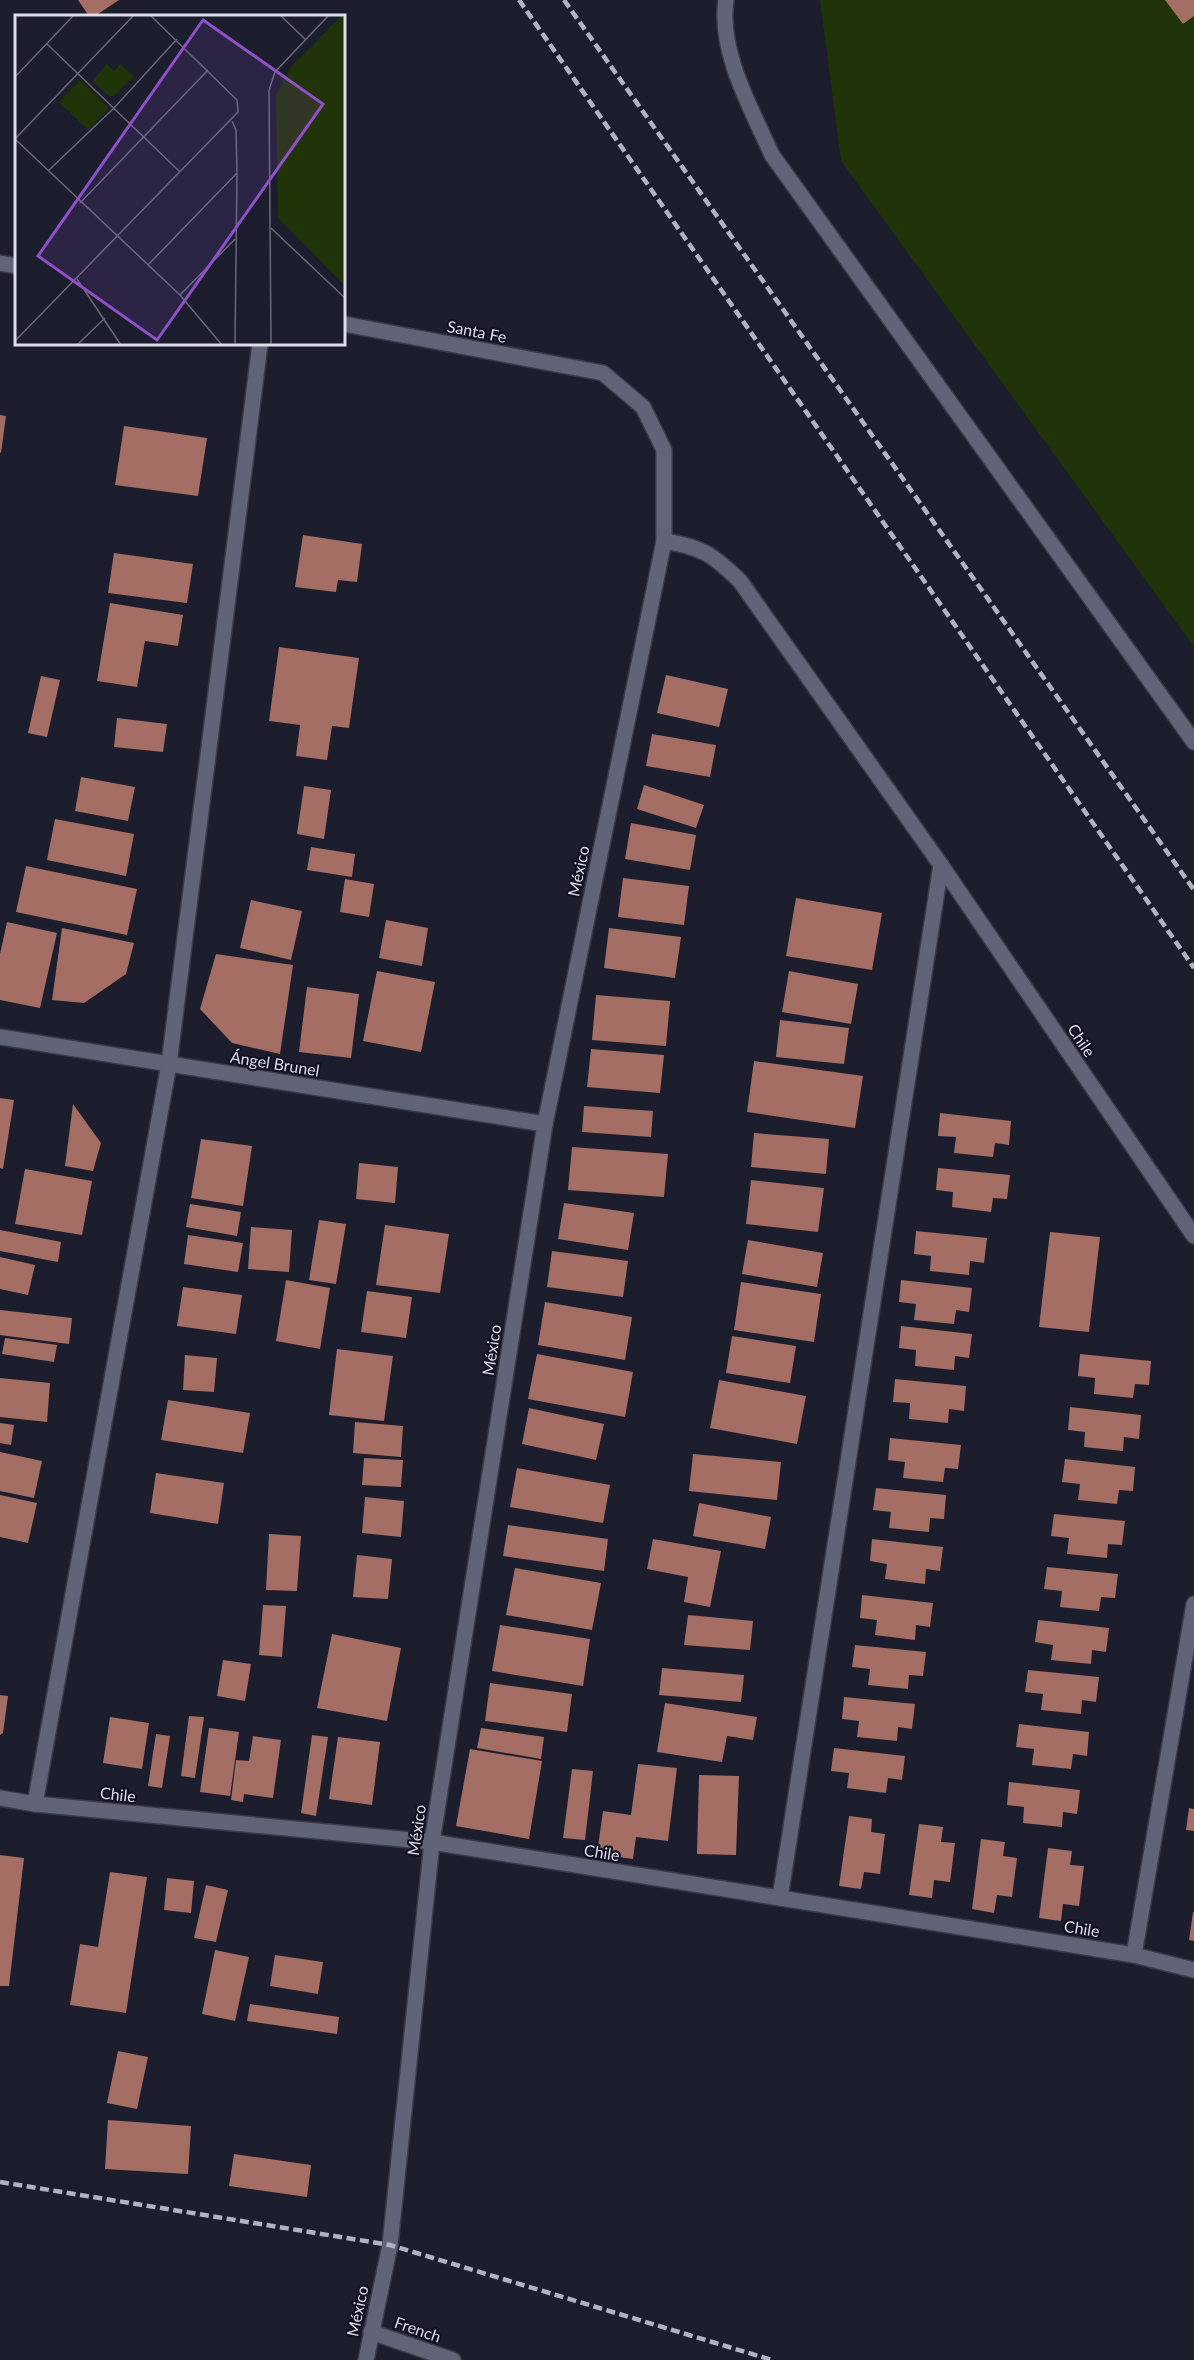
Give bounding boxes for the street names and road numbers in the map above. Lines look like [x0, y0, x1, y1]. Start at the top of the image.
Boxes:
street label: Santa Fe [446, 316, 508, 346]
street label: México [563, 844, 593, 898]
street label: Chile [1064, 1020, 1100, 1060]
street label: Ángel Brunel [229, 1047, 321, 1079]
street label: México [478, 1323, 504, 1377]
street label: Chile [99, 1783, 137, 1805]
street label: México [403, 1803, 429, 1857]
street label: Chile [583, 1840, 621, 1864]
street label: Chile [1063, 1916, 1101, 1940]
street label: México [342, 2284, 372, 2338]
street label: French [392, 2312, 444, 2346]

